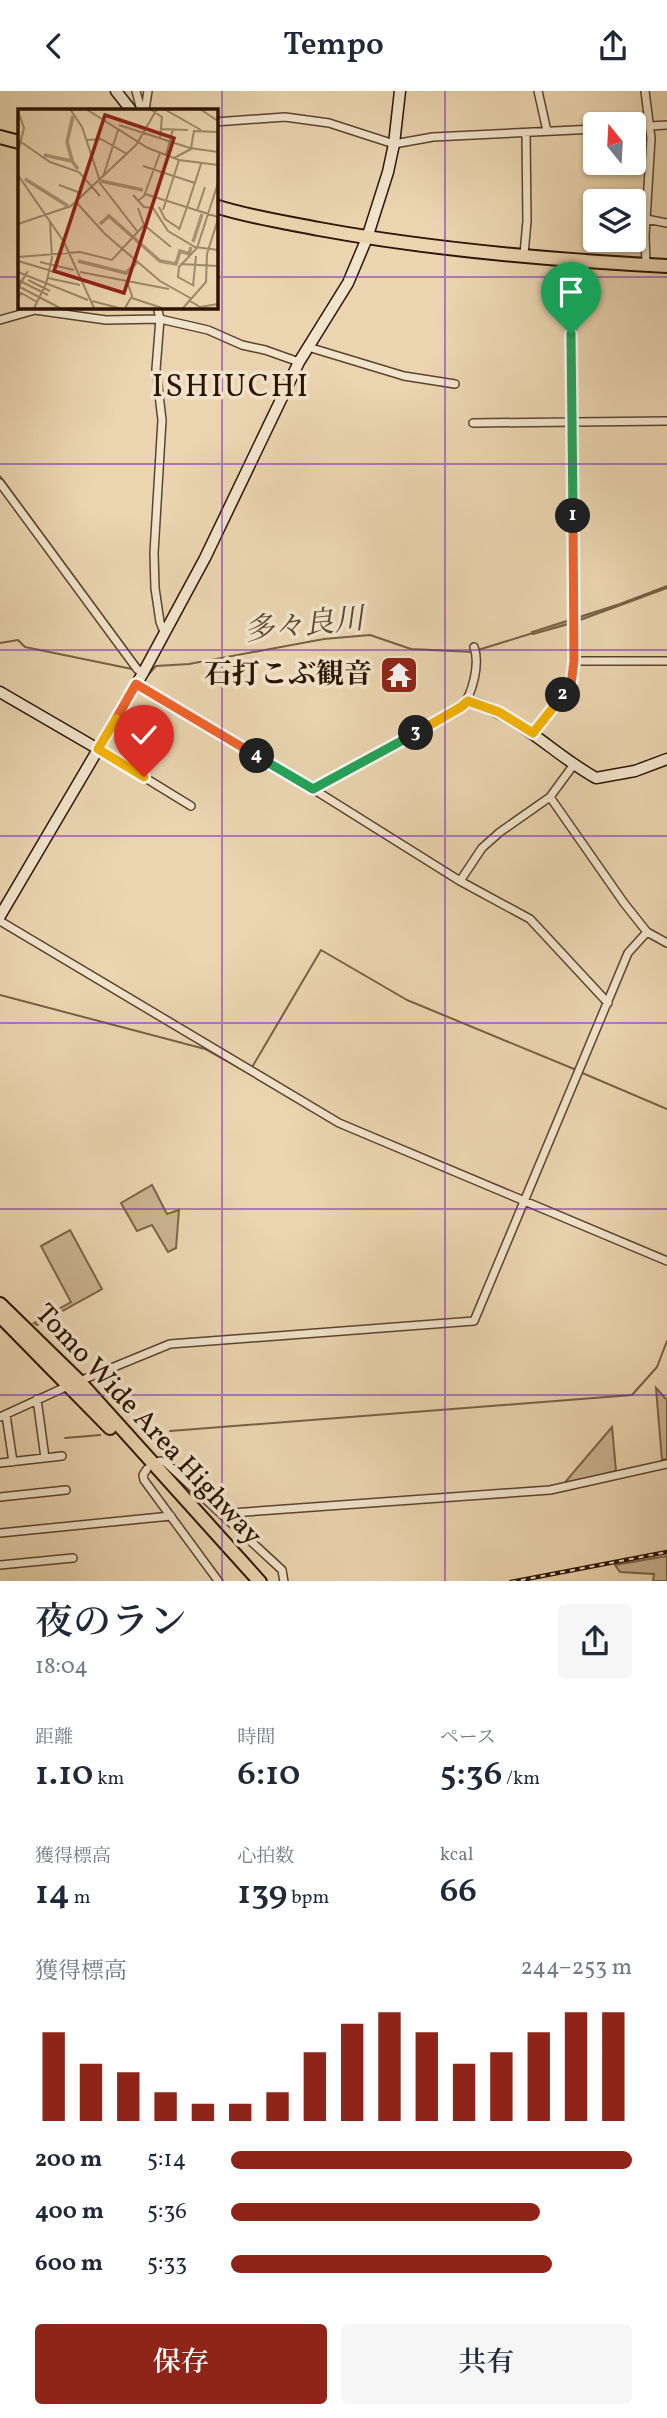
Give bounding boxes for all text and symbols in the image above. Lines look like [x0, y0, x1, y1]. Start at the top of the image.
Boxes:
text: Tempo [283, 24, 384, 68]
icon: back [35, 27, 73, 65]
icon: share [594, 27, 632, 65]
inset map [18, 109, 217, 308]
north arrow [583, 112, 646, 175]
map controls [583, 112, 646, 252]
button: layers [583, 189, 646, 252]
pin [541, 262, 601, 334]
icon: arrive [552, 273, 590, 311]
district label: ISHIUCHI [152, 366, 310, 410]
pin: 1 [556, 499, 590, 533]
text: 1 [569, 502, 576, 528]
water label: 多々良川 [242, 599, 369, 653]
temple icon: 石打こぶ観音 [378, 654, 420, 696]
place label: 石打こぶ観音 [204, 656, 372, 695]
pin: 2 [546, 677, 580, 713]
text: 2 [558, 681, 567, 707]
pin [114, 705, 174, 777]
pin: 3 [398, 715, 434, 751]
icon: check [125, 716, 163, 754]
text: 3 [411, 719, 420, 745]
pin: 4 [240, 739, 274, 773]
text: 4 [251, 742, 262, 768]
street label: Tomo Wide Area Highway [25, 1296, 271, 1554]
text: 夜のラン [35, 1598, 187, 1651]
button: share [558, 1604, 632, 1678]
text: 18:04 [35, 1651, 88, 1683]
text: 距離 [35, 1725, 73, 1751]
text: 時間 [237, 1725, 275, 1751]
text: ペース [440, 1725, 496, 1751]
text: 1.10 [35, 1751, 93, 1799]
text: 6:10 [237, 1751, 300, 1799]
text: 5:36 [440, 1751, 502, 1799]
text: km [93, 1766, 124, 1792]
text: /km [502, 1766, 540, 1792]
text: kcal [440, 1842, 473, 1868]
text: 獲得標高 [35, 1844, 111, 1870]
text: 心拍数 [237, 1844, 294, 1870]
text: 66 [440, 1868, 477, 1916]
text: 14 [35, 1870, 70, 1918]
text: 139 [237, 1870, 287, 1918]
text: m [70, 1885, 91, 1911]
text: bpm [287, 1885, 329, 1911]
text: 244–253 m [521, 1952, 632, 1984]
text: 獲得標高 [35, 1956, 127, 1988]
text: 200 m [35, 2144, 102, 2176]
text: 5:14 [147, 2144, 186, 2176]
text: 400 m [35, 2196, 104, 2228]
text: 5:36 [147, 2196, 187, 2228]
text: 600 m [35, 2248, 103, 2280]
text: 5:33 [147, 2248, 187, 2280]
button: 保存 [35, 2324, 327, 2404]
button: 共有 [341, 2324, 632, 2404]

